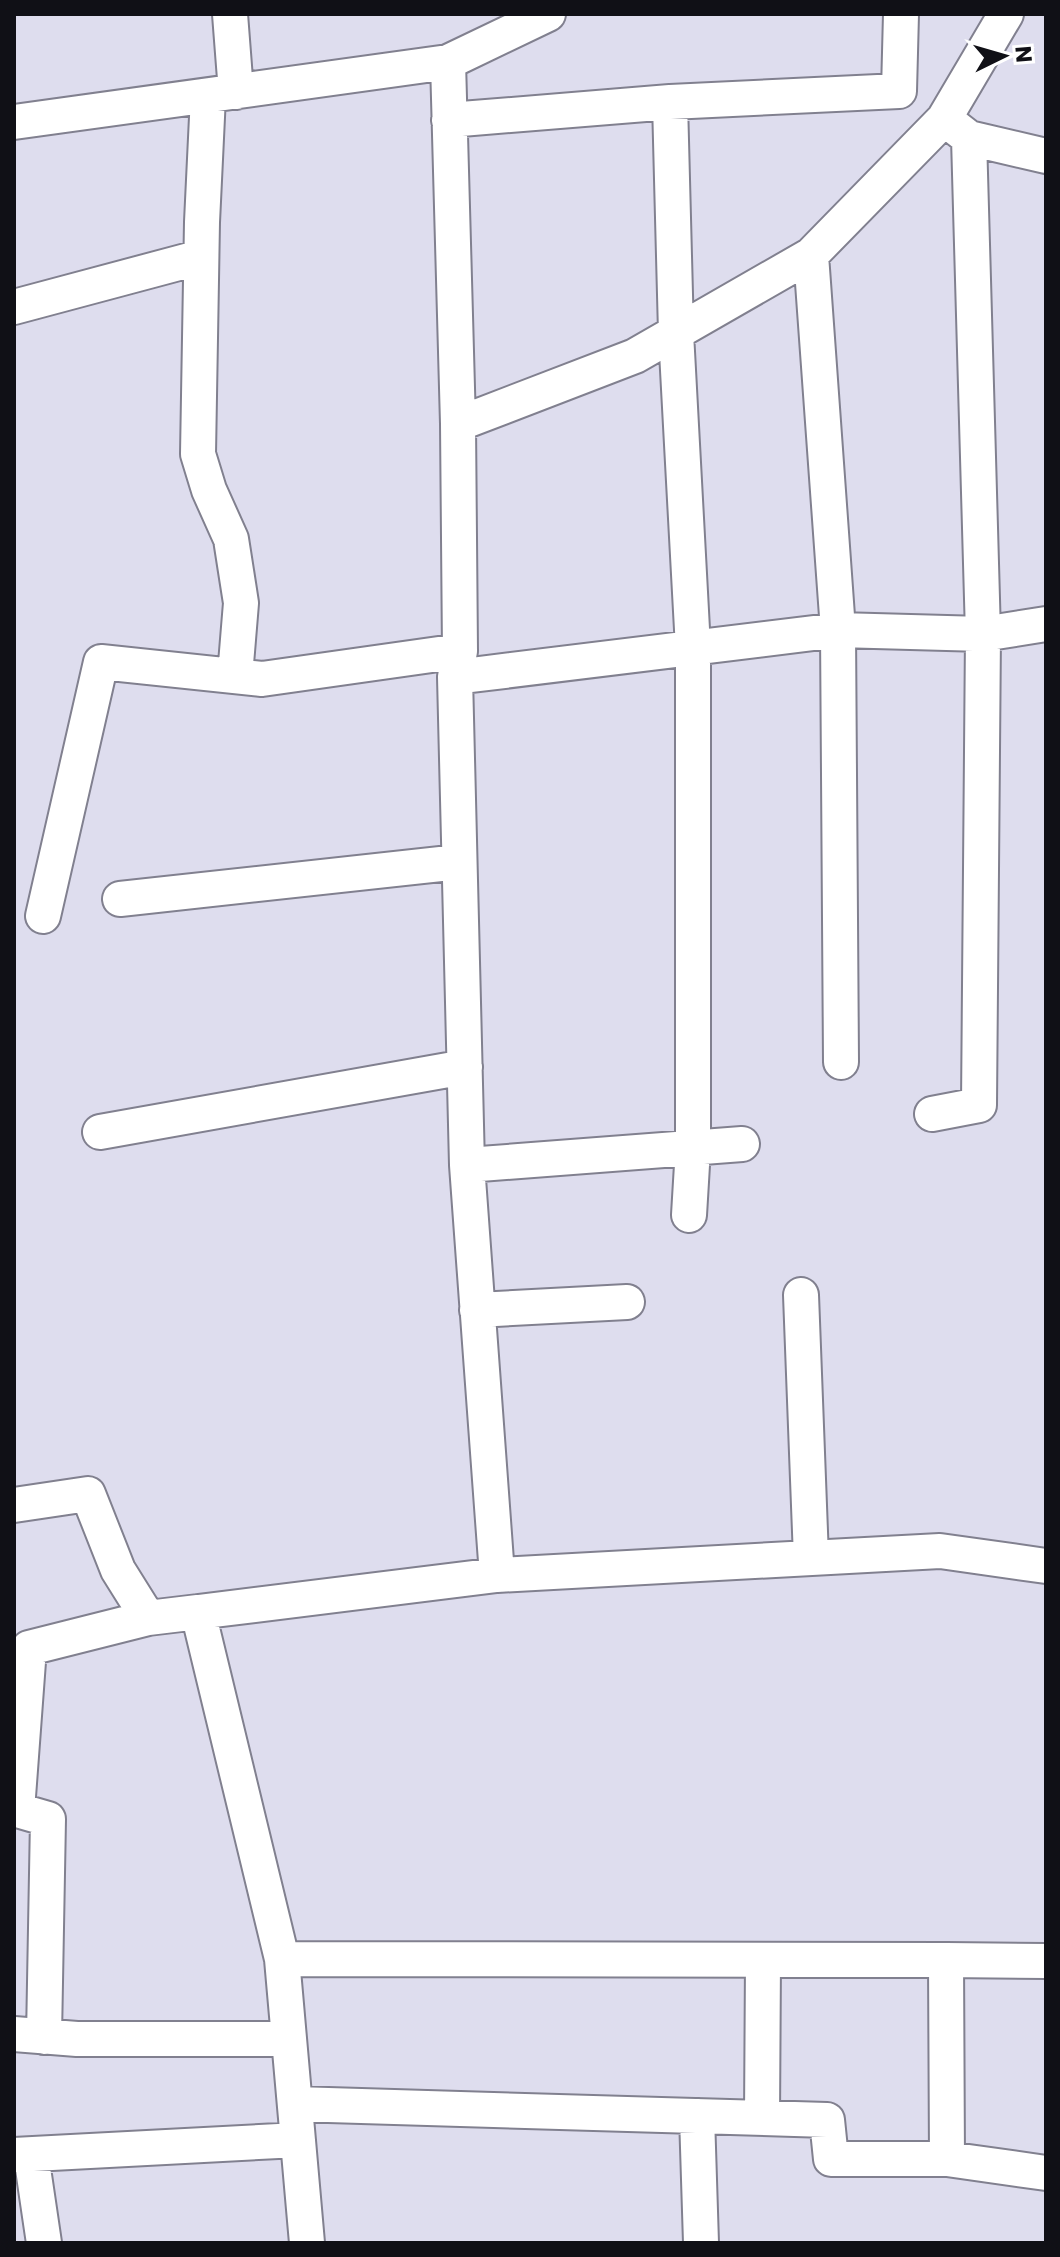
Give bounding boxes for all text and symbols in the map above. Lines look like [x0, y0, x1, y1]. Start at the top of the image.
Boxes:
north arrow [964, 16, 1044, 96]
text: N [1007, 45, 1040, 64]

